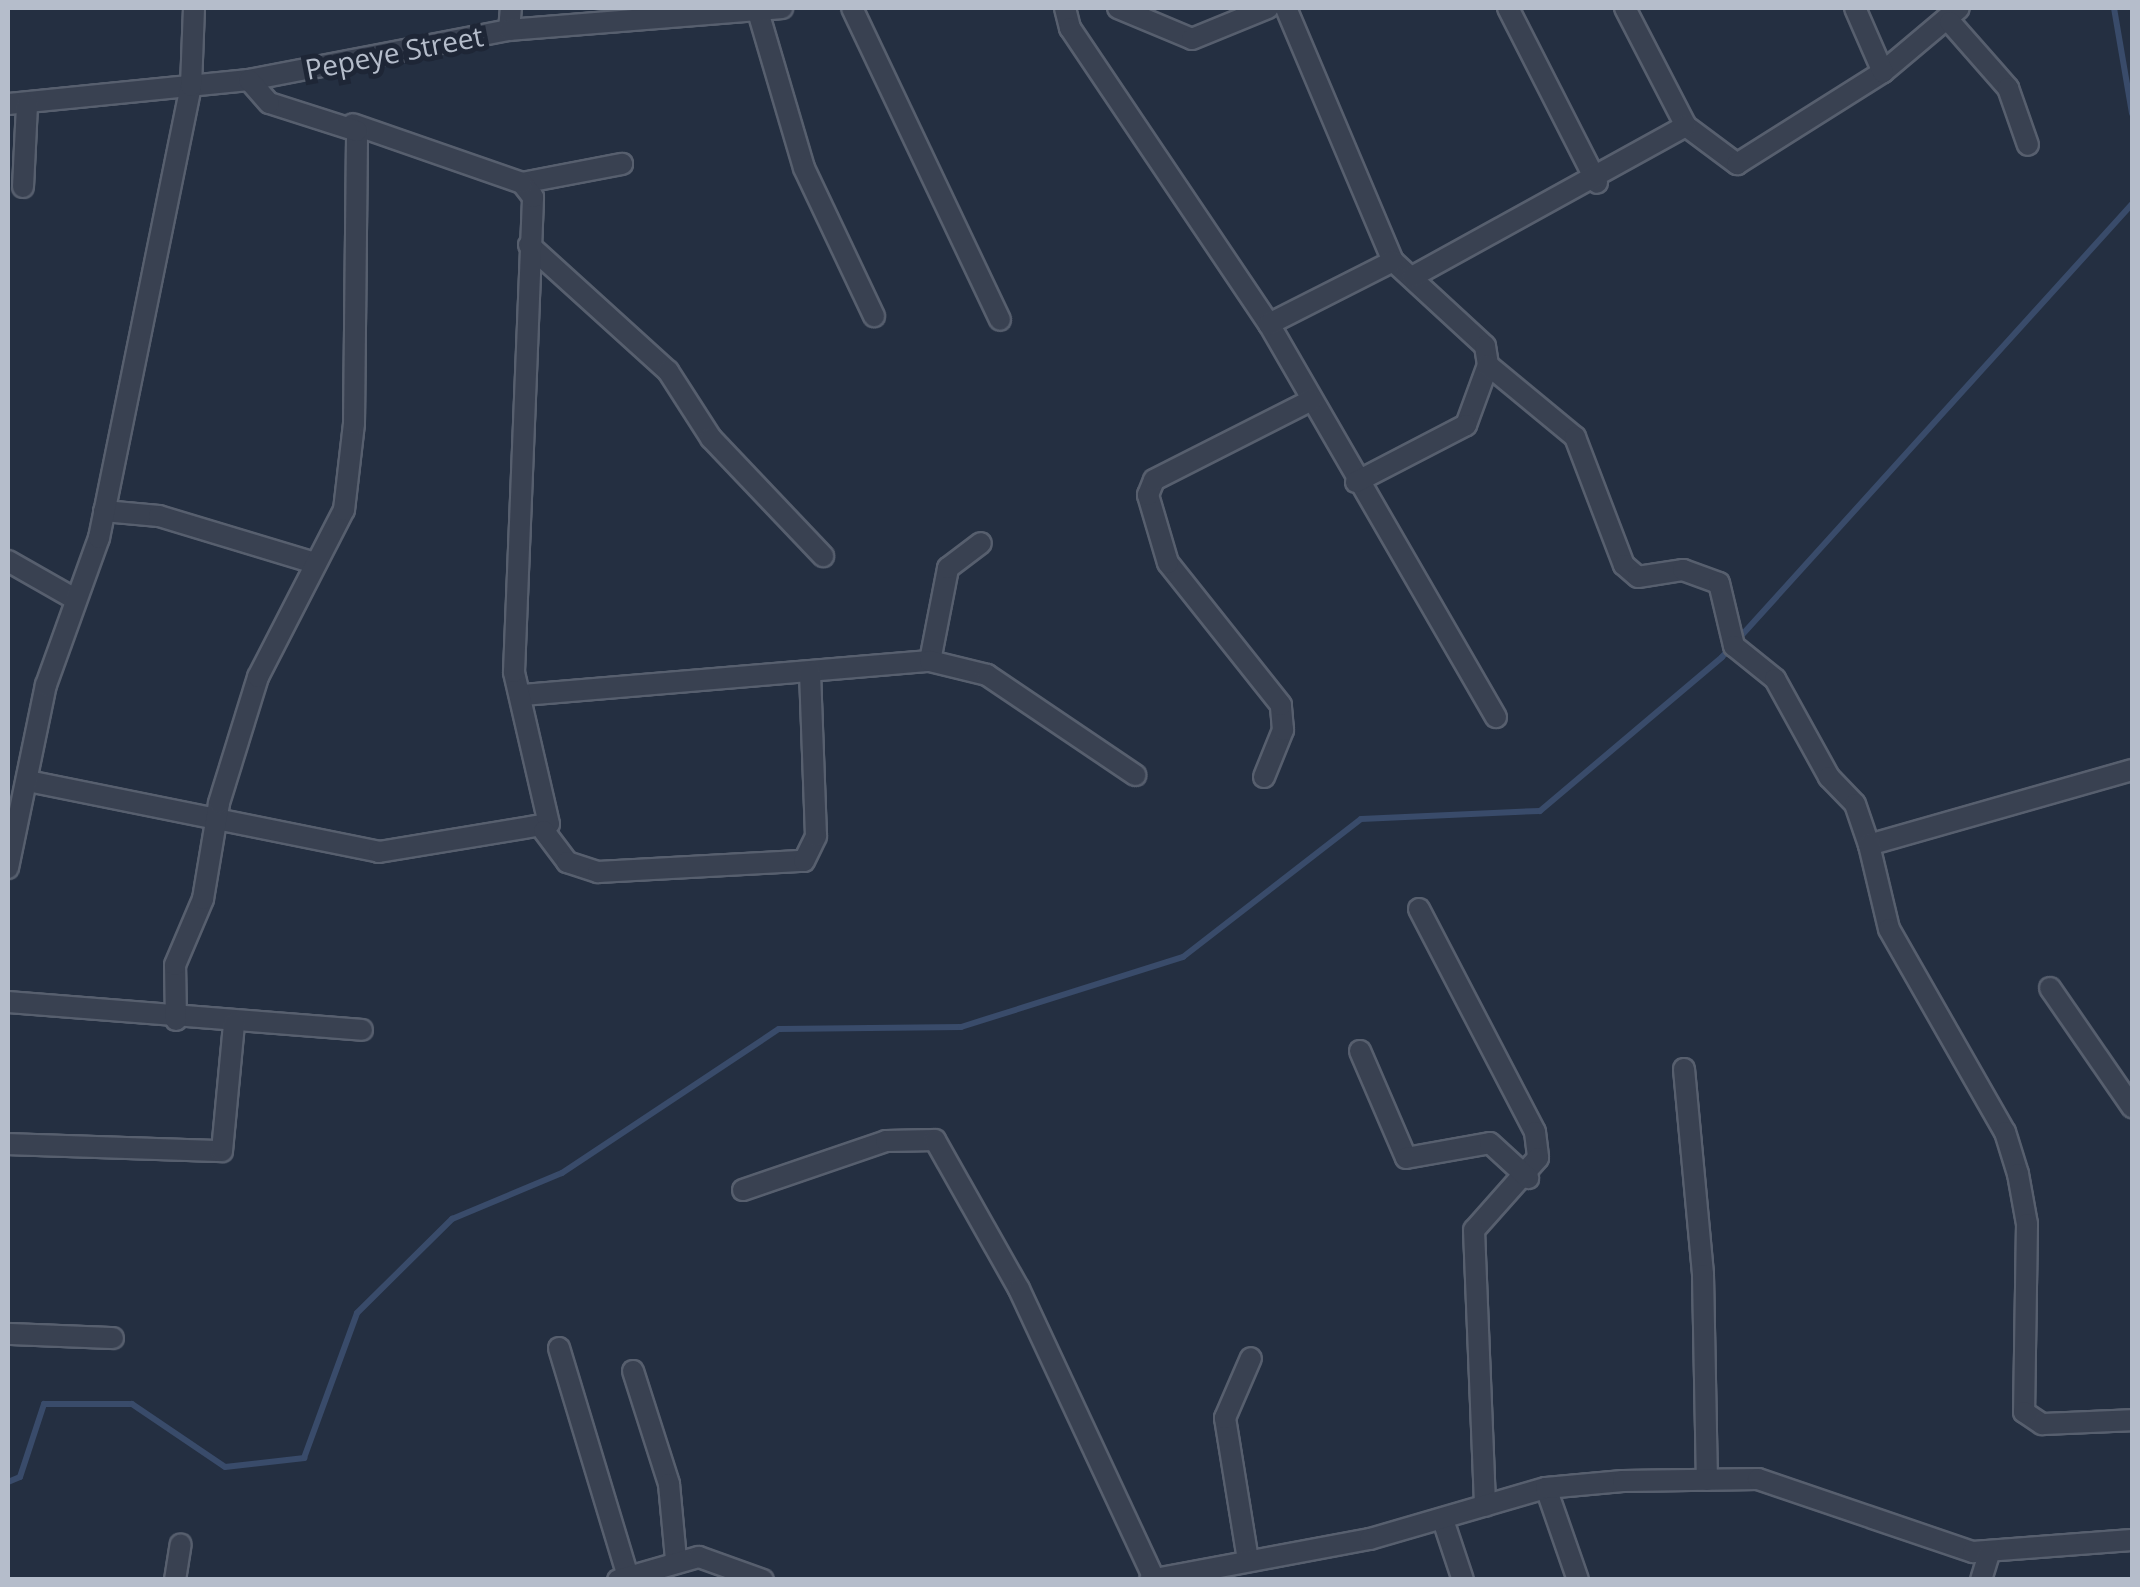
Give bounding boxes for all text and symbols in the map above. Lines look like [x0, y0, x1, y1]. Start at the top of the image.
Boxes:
street label: Pepeye Street [302, 18, 486, 86]

